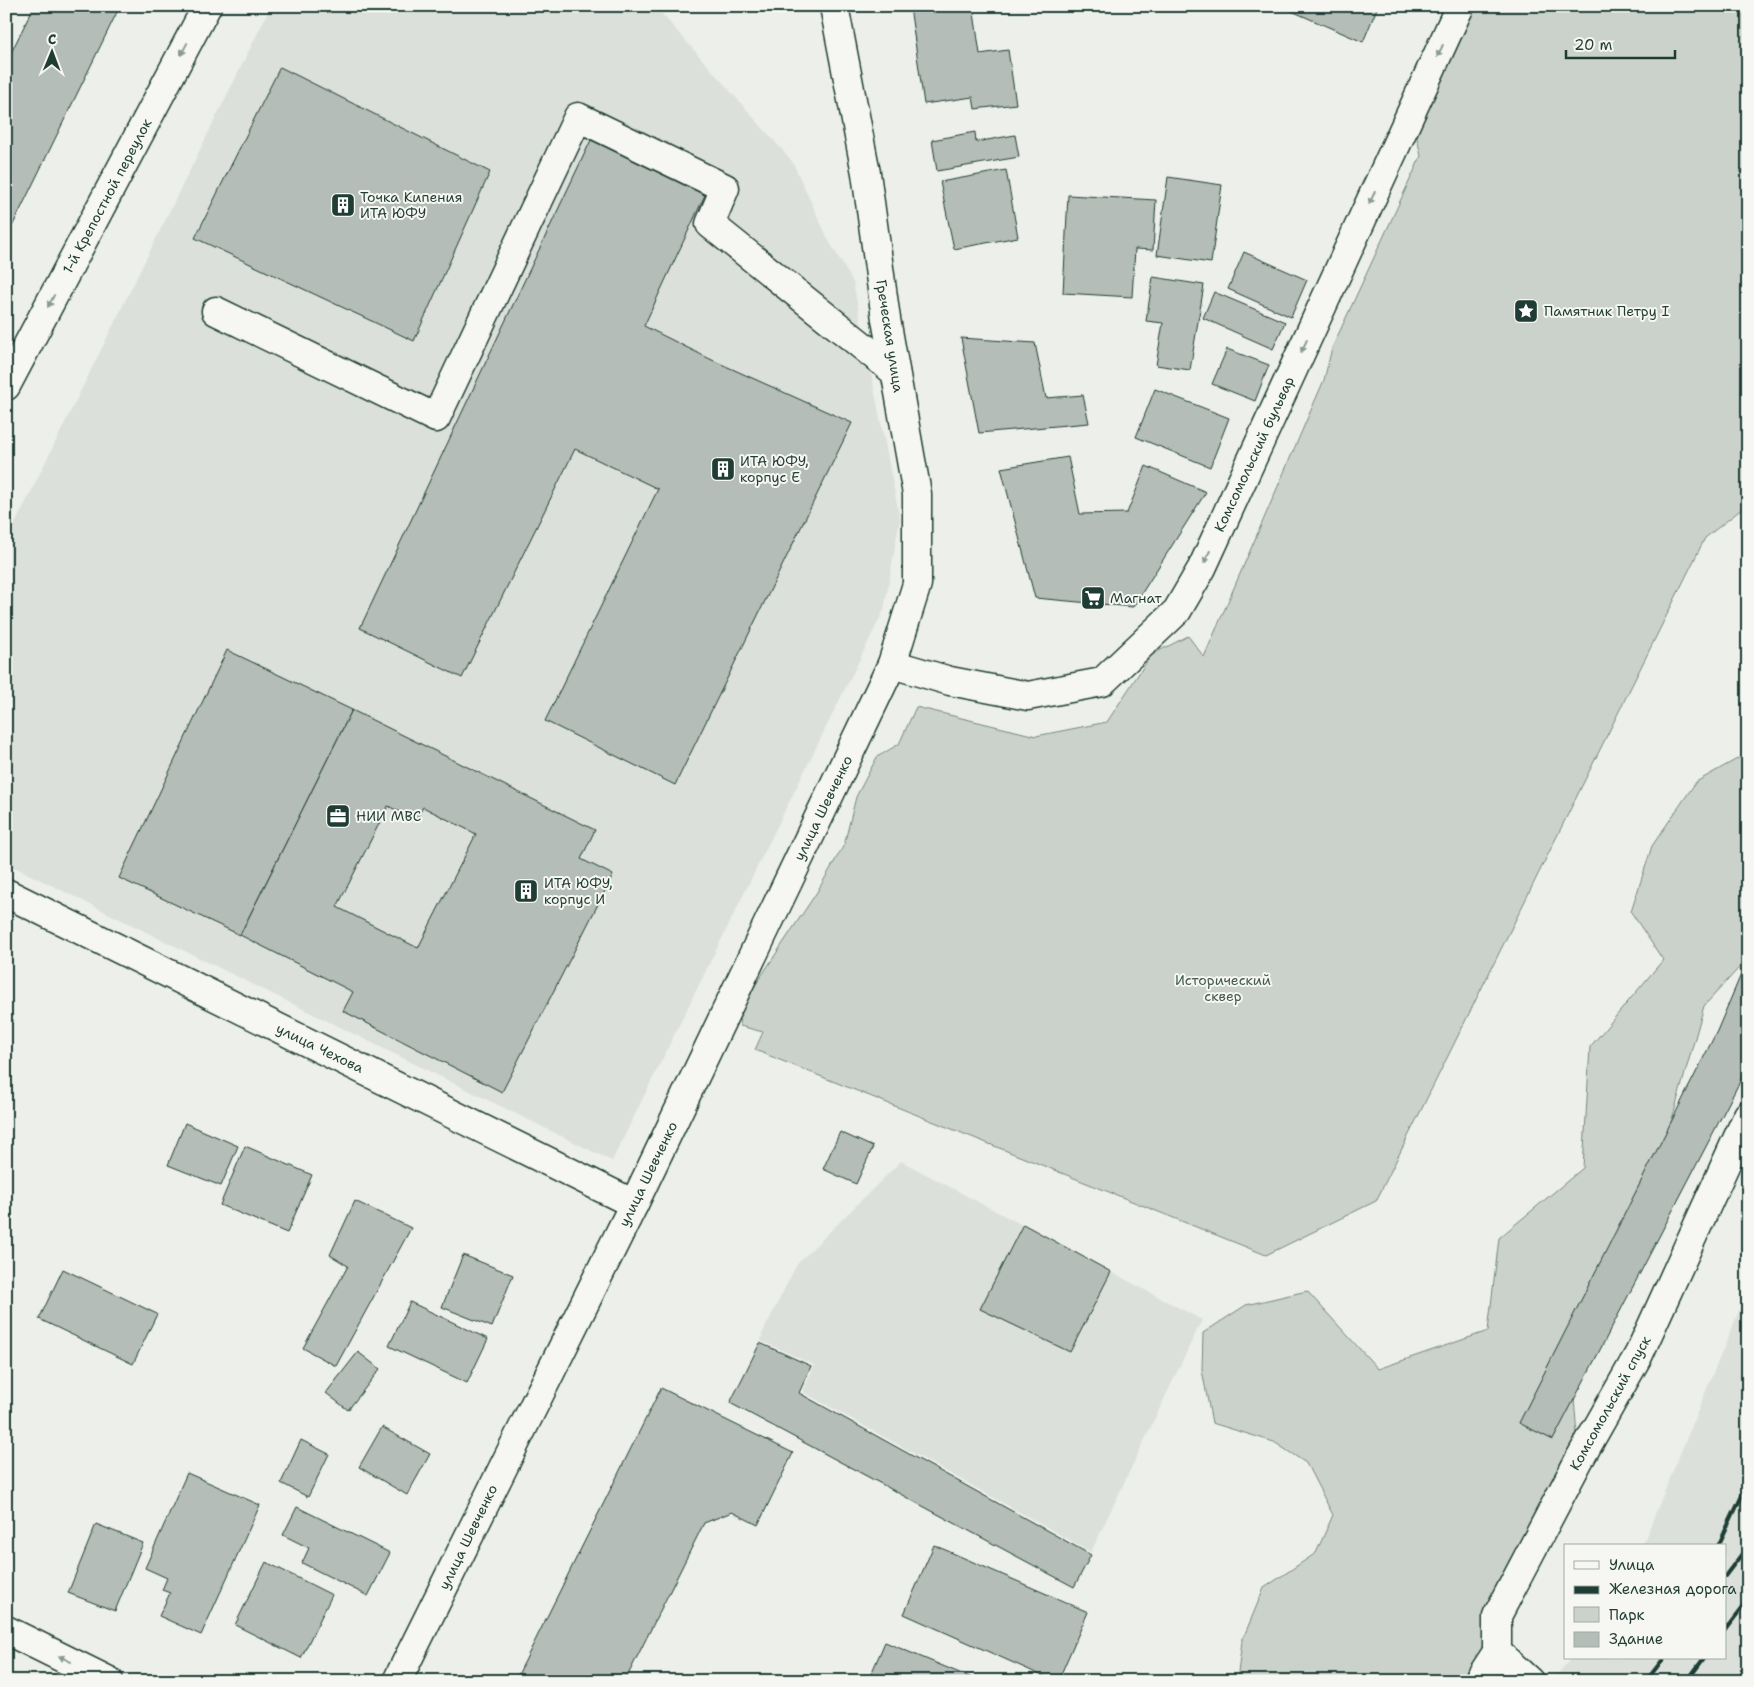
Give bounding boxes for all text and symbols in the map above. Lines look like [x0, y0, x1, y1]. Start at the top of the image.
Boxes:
north arrow [28, 28, 78, 78]
scale bar [1566, 28, 1675, 60]
text: С [48, 30, 57, 48]
text: 20 m [1574, 35, 1613, 55]
one-way arrow [180, 43, 189, 56]
one-way arrow [1436, 43, 1444, 58]
street label: 1-й Крепостной переулок [58, 115, 156, 277]
place label: Точка Кипения ИТА ЮФУ [360, 188, 462, 222]
one-way arrow [1368, 191, 1376, 205]
building icon: Точка Кипения ИТА ЮФУ [330, 192, 356, 218]
street label: Греческая улица [872, 278, 908, 394]
one-way arrow [47, 294, 55, 308]
place icon: Памятник Петру I [1513, 298, 1539, 324]
place label: Памятник Петру I [1544, 302, 1669, 320]
one-way arrow [1300, 339, 1308, 353]
street label: Комсомольский бульвар [1210, 373, 1298, 535]
place label: ИТА ЮФУ, корпус Е [740, 452, 809, 486]
building icon: ИТА ЮФУ, корпус Е [710, 456, 736, 482]
one-way arrow [1203, 550, 1211, 564]
supermarket icon: Магнат [1080, 585, 1106, 611]
place label: Магнат [1110, 589, 1163, 607]
street label: улица Шевченко [790, 753, 856, 863]
office icon: НИИ МВС [325, 803, 351, 829]
place label: НИИ МВС [356, 807, 421, 825]
place label: ИТА ЮФУ, корпус И [544, 874, 613, 908]
building icon: ИТА ЮФУ, корпус И [513, 878, 539, 904]
park label: Исторический сквер [1175, 971, 1271, 1005]
street label: улица Чехова [273, 1019, 367, 1077]
street label: улица Шевченко [615, 1119, 681, 1229]
street label: Комсомольский спуск [1566, 1332, 1655, 1473]
street label: улица Шевченко [435, 1482, 501, 1592]
legend [1564, 1544, 1726, 1660]
text: Улица [1609, 1555, 1655, 1575]
text: Железная дорога [1609, 1579, 1737, 1599]
text: Парк [1609, 1605, 1645, 1625]
text: Здание [1609, 1629, 1663, 1649]
one-way arrow [58, 1655, 72, 1663]

